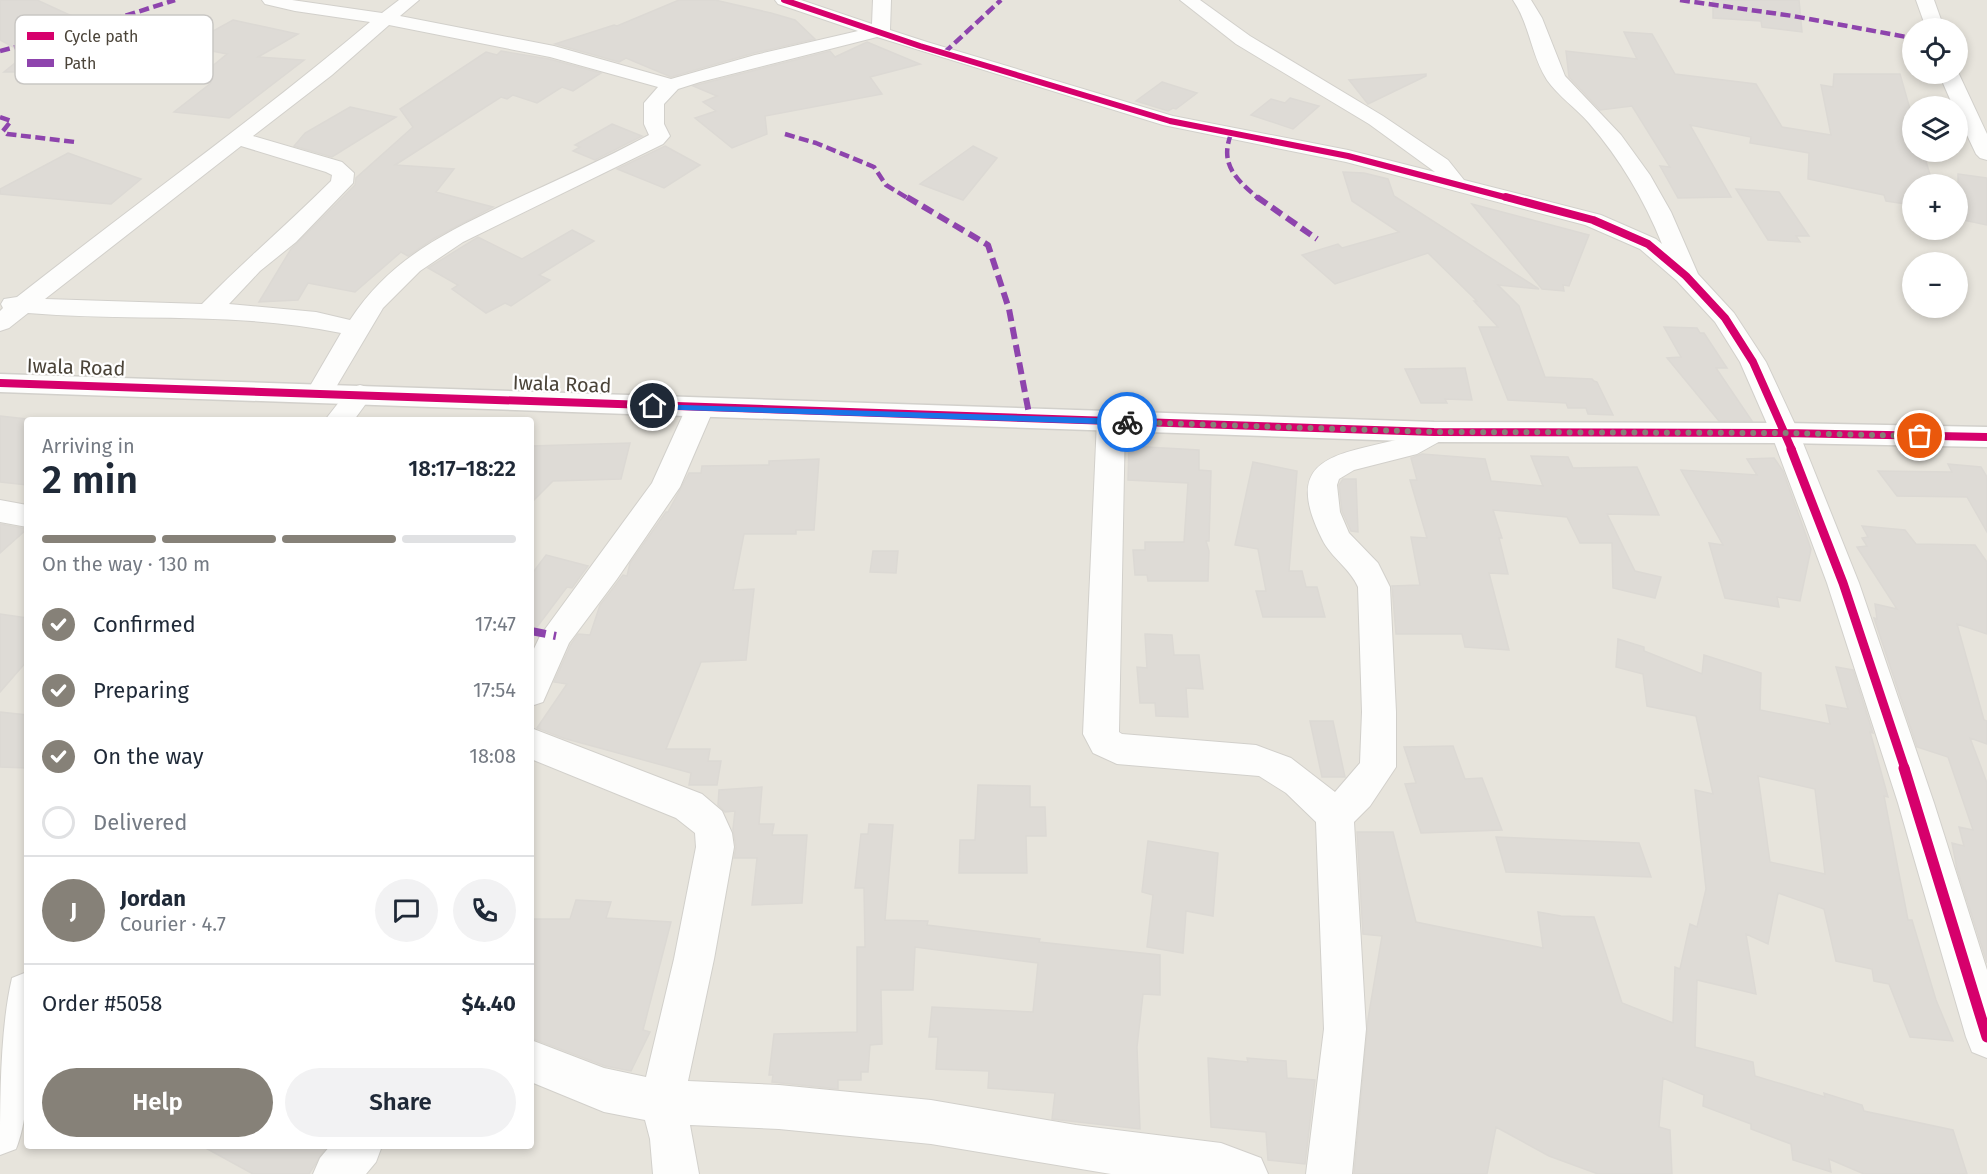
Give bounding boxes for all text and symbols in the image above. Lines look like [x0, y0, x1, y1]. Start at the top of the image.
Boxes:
legend [15, 15, 213, 84]
map controls [1902, 18, 1968, 318]
button: locate [1902, 18, 1968, 84]
text: Cycle path [64, 27, 138, 46]
text: Path [64, 54, 96, 73]
button: layers [1902, 96, 1968, 162]
button: + [1902, 174, 1968, 240]
button: − [1902, 252, 1968, 318]
street label: Iwala Road [26, 353, 126, 381]
street label: Iwala Road [512, 370, 612, 398]
pin [627, 380, 678, 431]
icon: home [636, 389, 669, 422]
courier [1097, 392, 1157, 452]
icon: bike [1111, 406, 1144, 439]
pin [1894, 410, 1945, 461]
icon: bag [1903, 419, 1936, 452]
text: Arriving in [42, 434, 135, 458]
text: 18:17–18:22 [408, 455, 516, 482]
text: 2 min [42, 457, 138, 503]
text: On the way · 130 m [42, 552, 210, 576]
icon: check [42, 608, 75, 641]
text: Confirmed [93, 611, 196, 638]
text: 17:47 [475, 612, 516, 636]
icon: check [42, 674, 75, 707]
text: Preparing [93, 677, 189, 704]
text: 17:54 [473, 678, 516, 702]
icon: check [42, 740, 75, 773]
text: On the way [93, 743, 204, 770]
text: 18:08 [469, 744, 516, 768]
text: Delivered [93, 809, 188, 836]
button: chat [375, 879, 438, 942]
button: phone [453, 879, 516, 942]
text: Jordan [120, 885, 186, 912]
text: J [70, 897, 77, 924]
text: Courier · 4.7 [120, 912, 226, 936]
text: Order #5058 [42, 990, 162, 1017]
text: $4.40 [461, 990, 516, 1017]
button: Help [42, 1068, 273, 1137]
button: Share [285, 1068, 516, 1137]

